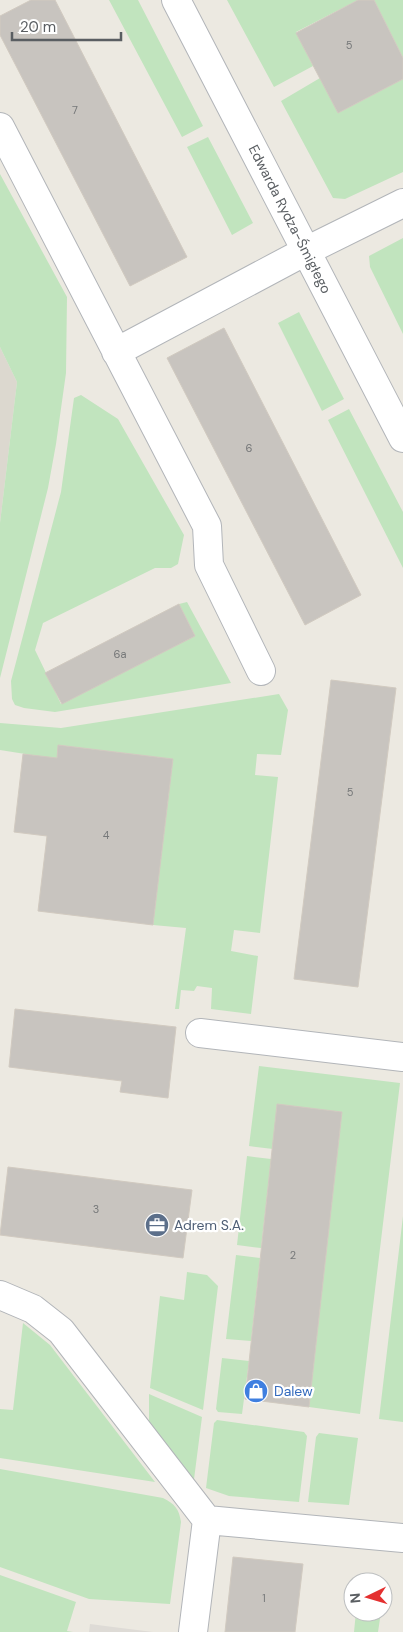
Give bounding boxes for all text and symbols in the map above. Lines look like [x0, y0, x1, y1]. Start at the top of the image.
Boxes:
scale bar [12, 10, 121, 42]
text: 20 m [20, 17, 56, 37]
house number: 5 [346, 38, 353, 52]
house number: 7 [72, 103, 78, 117]
street label: Edwarda Rydza-Śmigłego [245, 142, 335, 296]
house number: 6 [246, 441, 253, 455]
house number: 6a [114, 647, 126, 661]
house number: 5 [347, 785, 354, 799]
house number: 4 [103, 828, 110, 842]
house number: 3 [93, 1202, 99, 1216]
office icon: Adrem S.A. [144, 1212, 170, 1238]
place label: Adrem S.A. [174, 1216, 244, 1234]
house number: 2 [290, 1248, 296, 1262]
shop icon: Dalew [243, 1378, 269, 1404]
place label: Dalew [274, 1382, 313, 1400]
north arrow [343, 1572, 393, 1622]
house number: 1 [262, 1591, 266, 1605]
text: N [346, 1592, 364, 1604]

